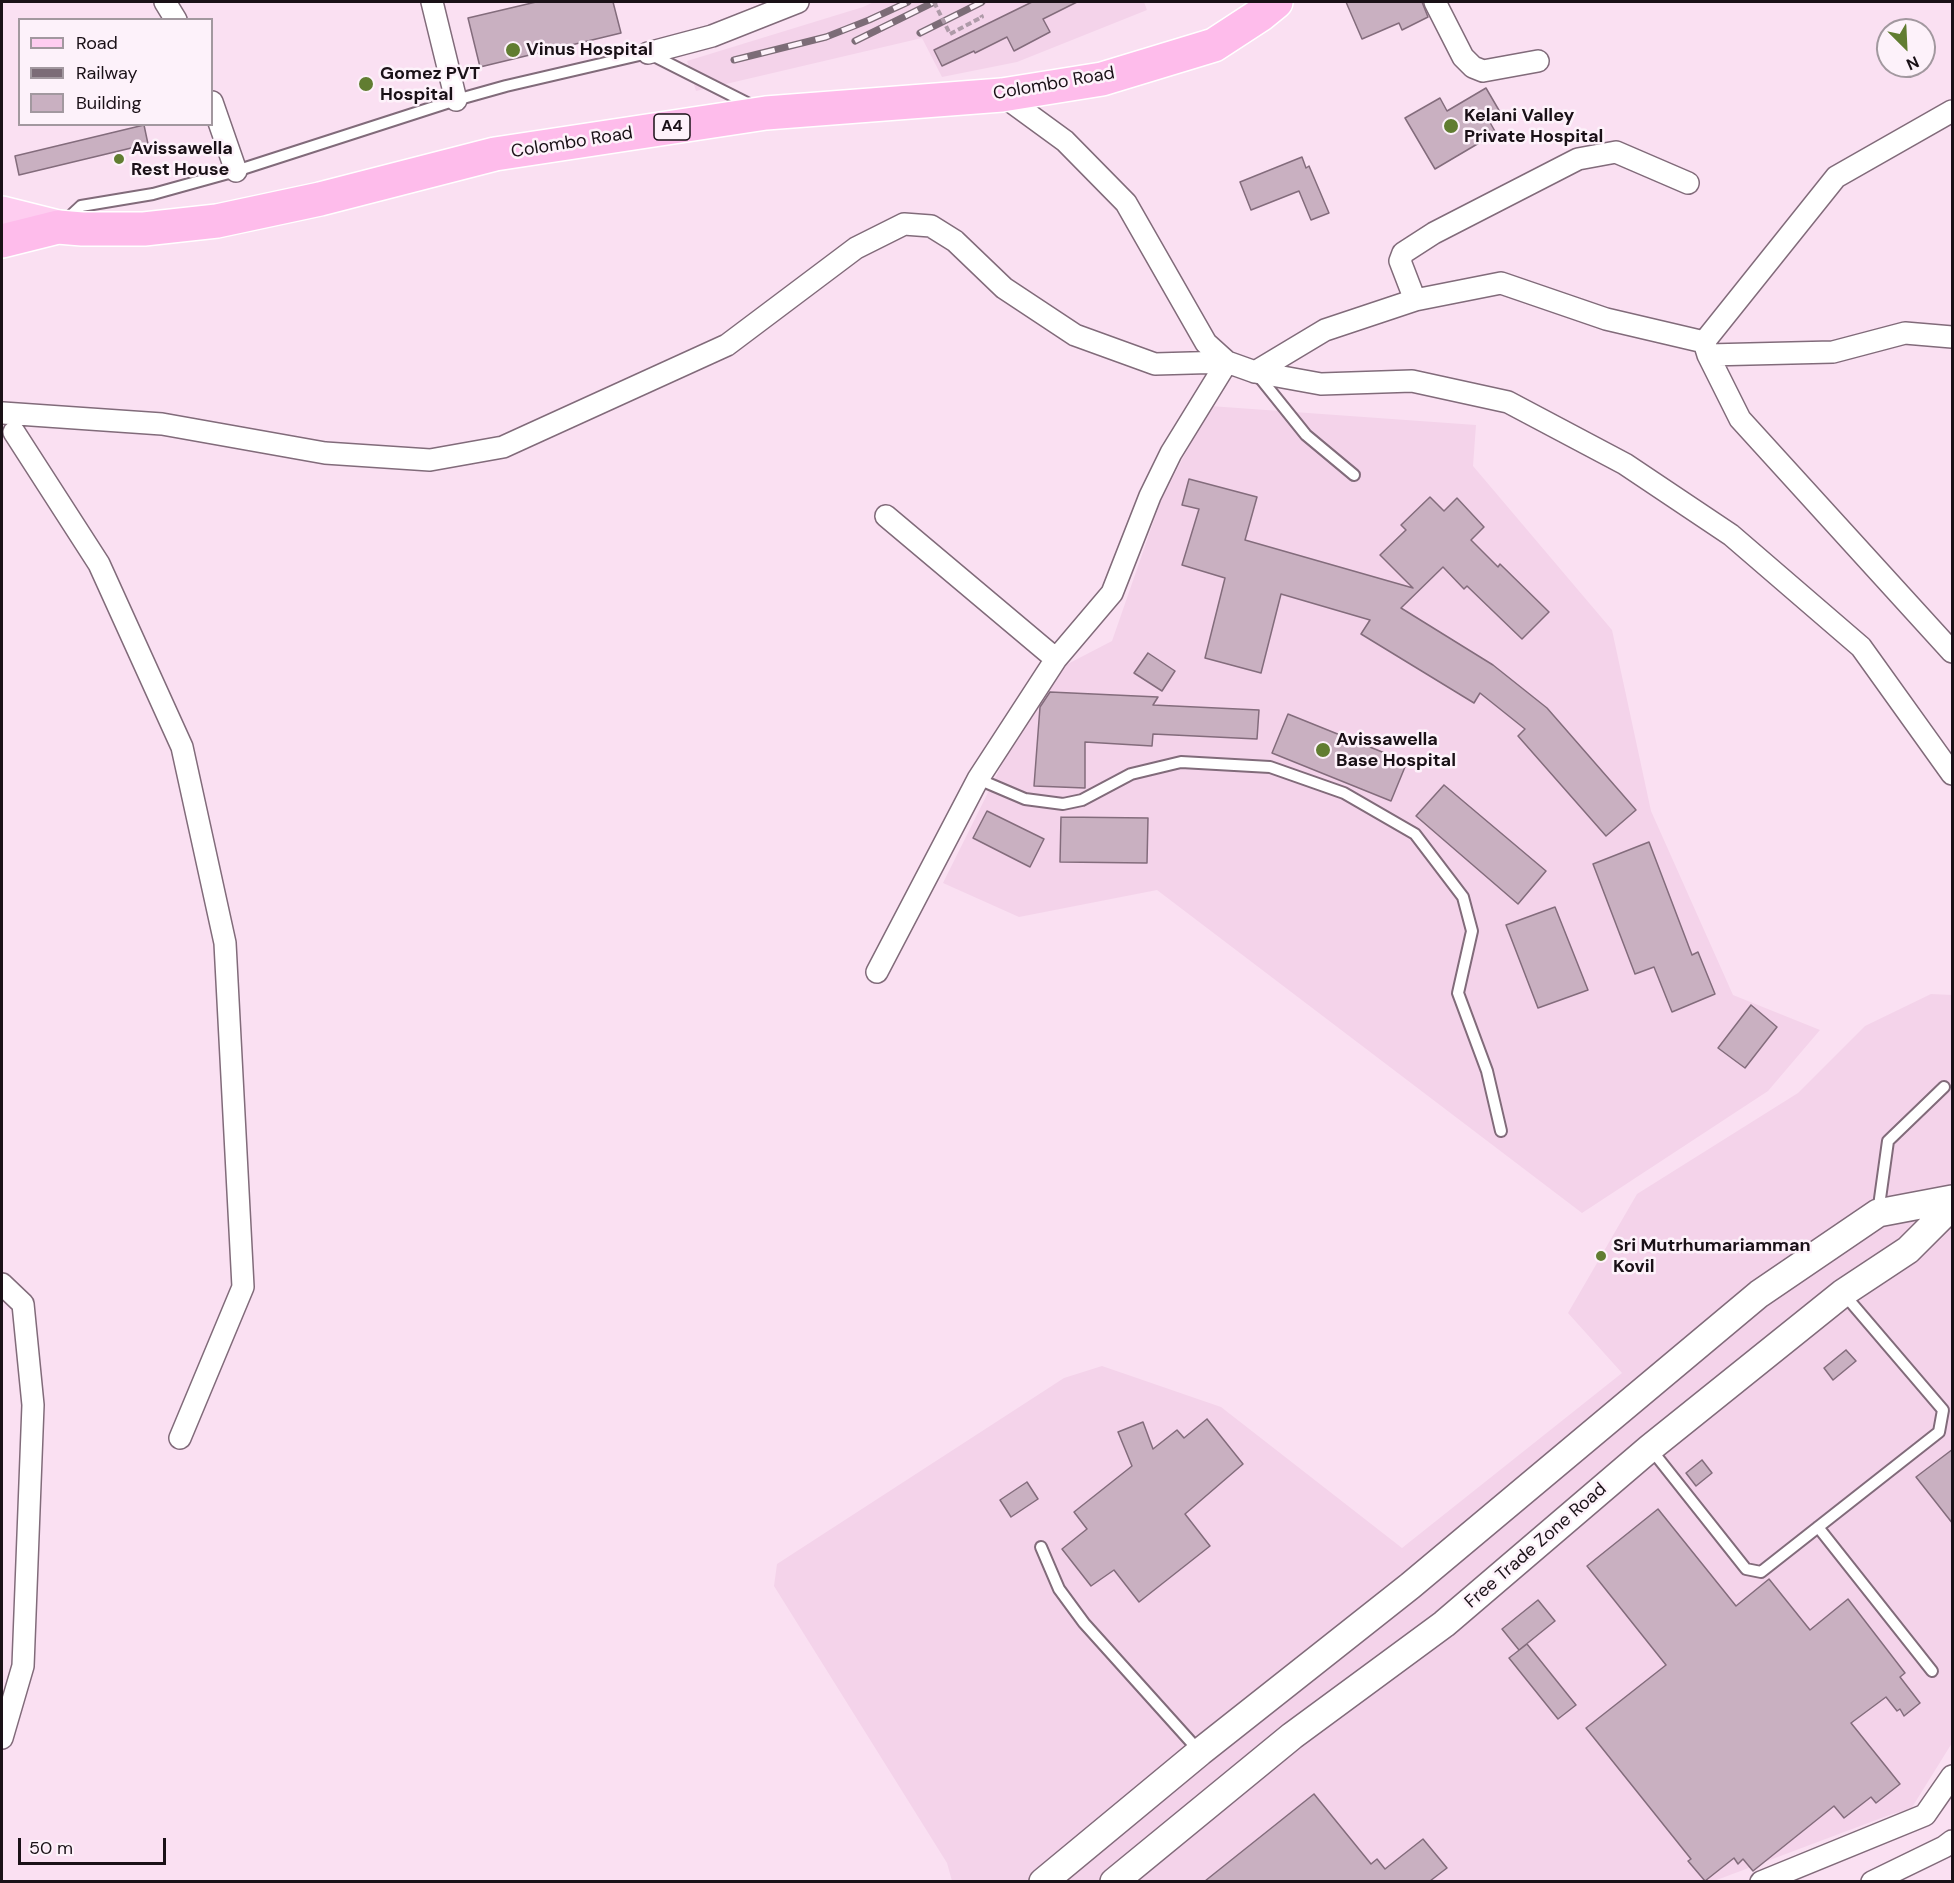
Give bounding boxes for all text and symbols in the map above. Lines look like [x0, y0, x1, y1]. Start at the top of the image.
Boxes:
legend [18, 18, 213, 126]
north arrow [1876, 18, 1936, 78]
text: Road [76, 31, 118, 55]
place label: Vinus Hospital [526, 39, 653, 61]
marker: Vinus Hospital [504, 41, 522, 59]
text: N [1903, 51, 1922, 75]
text: Railway [76, 61, 138, 85]
place label: Gomez PVT Hospital [380, 63, 480, 106]
street label: Colombo Road [992, 63, 1116, 105]
marker: Gomez PVT Hospital [357, 75, 375, 93]
text: Building [76, 91, 141, 115]
place label: Kelani Valley Private Hospital [1464, 105, 1603, 148]
road number: A4 [654, 114, 690, 140]
marker: Kelani Valley Private Hospital [1442, 117, 1460, 135]
street label: Colombo Road [510, 123, 634, 163]
place label: Avissawella Rest House [131, 138, 233, 180]
marker: Avissawella Rest House [112, 152, 126, 166]
place label: Avissawella Base Hospital [1336, 729, 1456, 771]
marker: Avissawella Base Hospital [1314, 741, 1332, 759]
place label: Sri Mutrhumariamman Kovil [1613, 1235, 1811, 1278]
marker: Sri Mutrhumariamman Kovil [1594, 1249, 1608, 1263]
street label: Free Trade Zone Road [1461, 1479, 1611, 1613]
scale bar [21, 1826, 170, 1864]
text: 50 m [29, 1836, 73, 1860]

